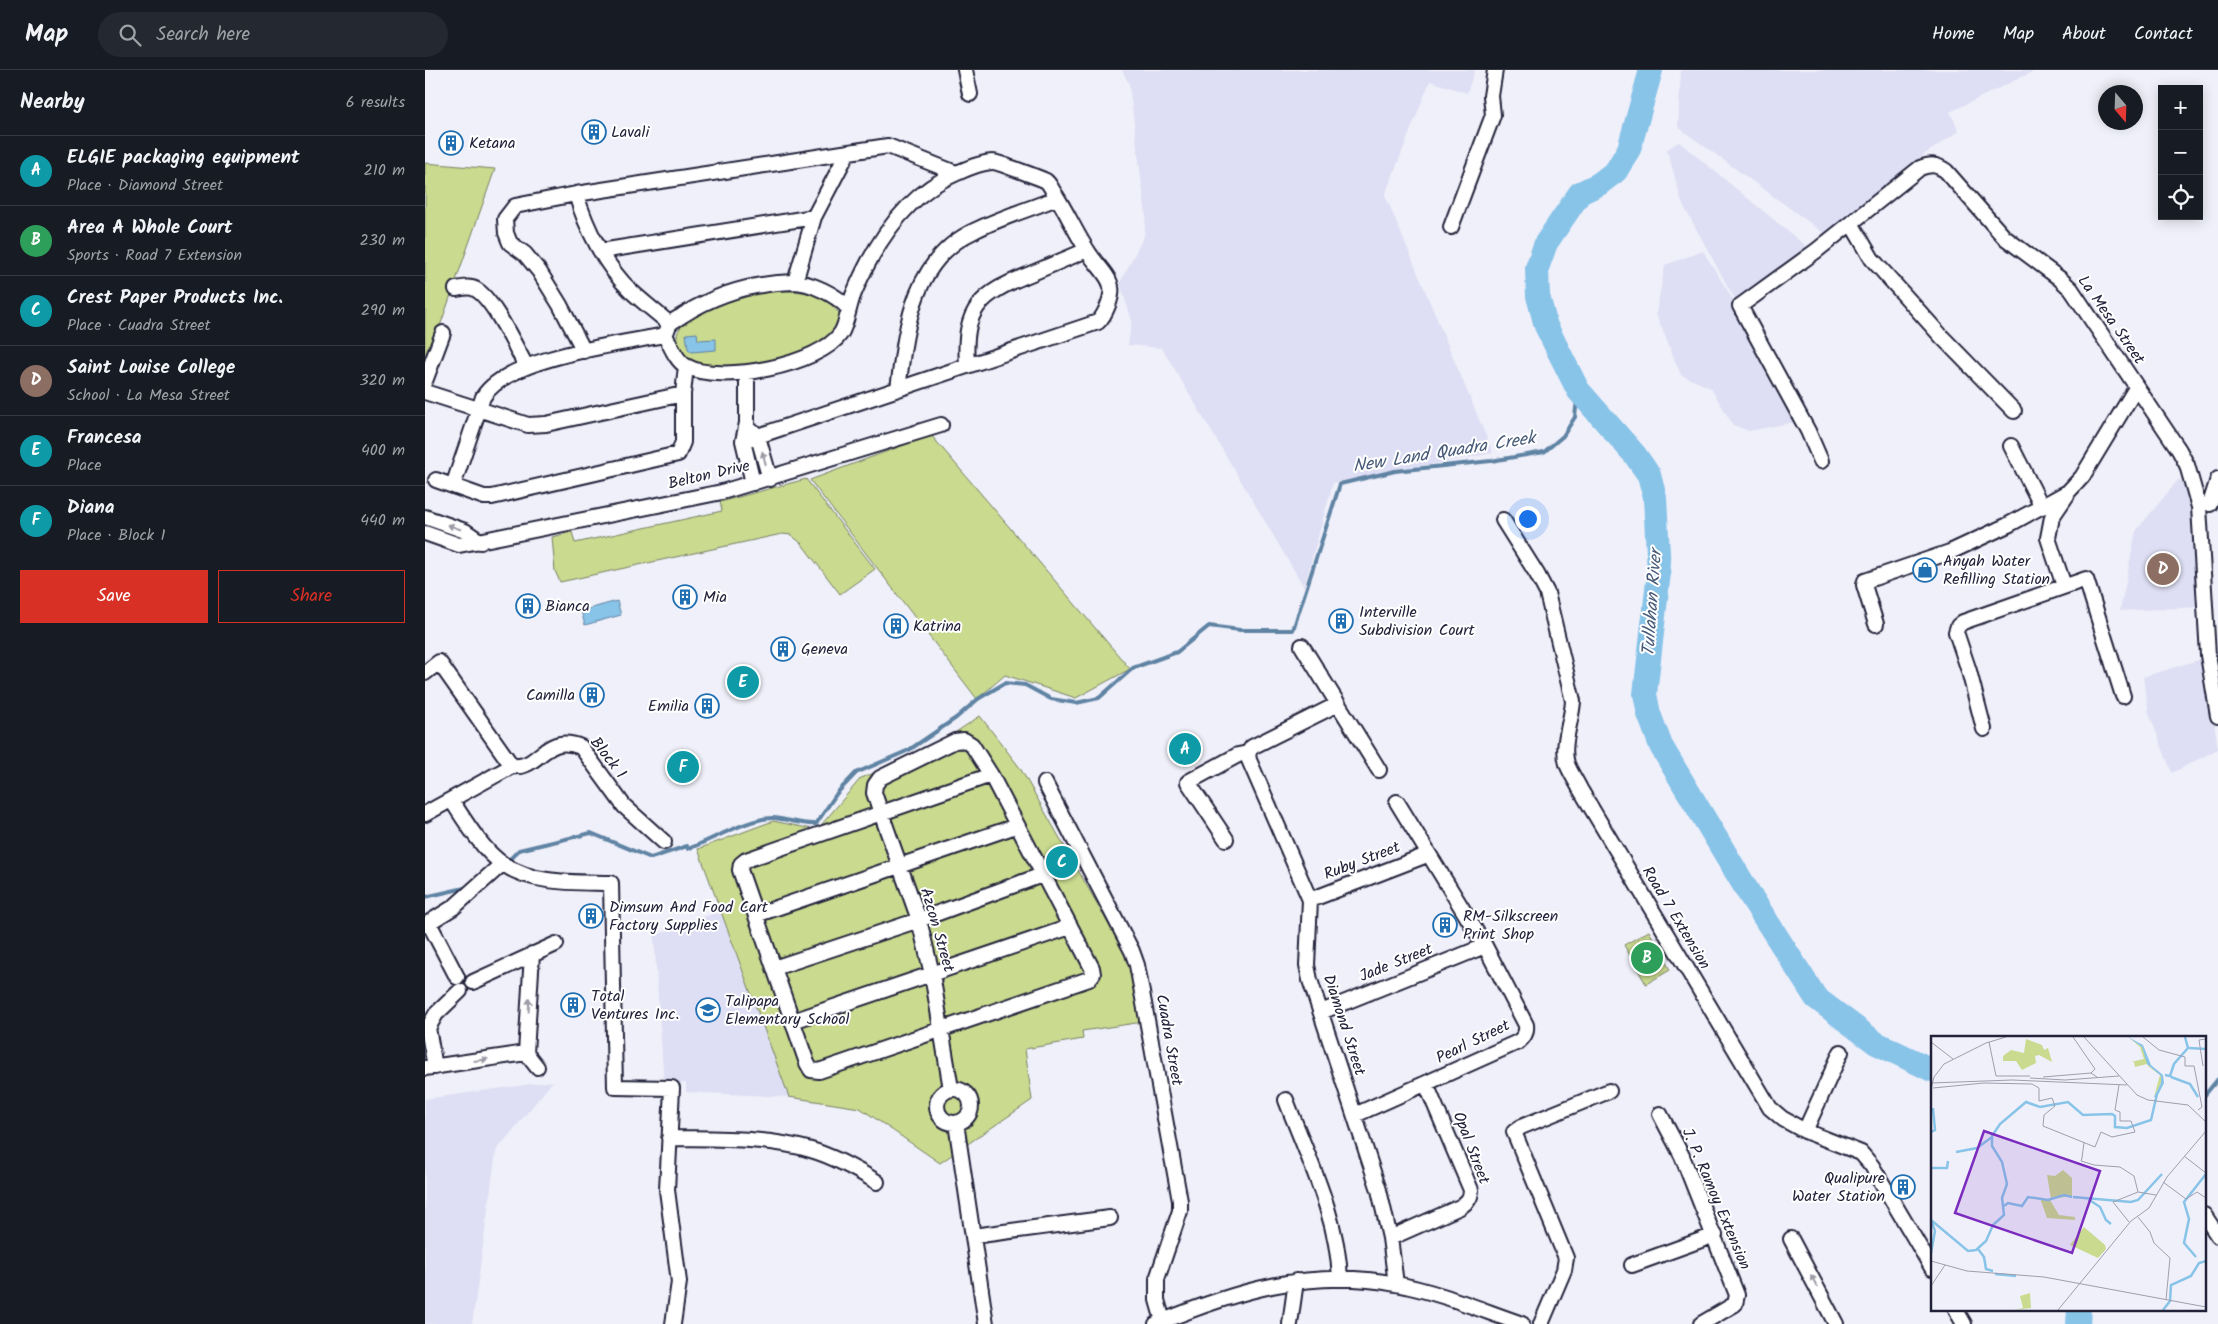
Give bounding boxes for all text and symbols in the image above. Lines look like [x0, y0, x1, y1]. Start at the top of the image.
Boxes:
search box [98, 12, 448, 57]
text: Map [25, 15, 68, 54]
text: Search here [156, 20, 250, 50]
text: Home [1932, 20, 1975, 49]
text: Map [2003, 20, 2034, 49]
text: About [2062, 20, 2106, 49]
text: Contact [2134, 20, 2193, 49]
icon: search [116, 21, 144, 49]
north arrow [2098, 85, 2143, 130]
map controls [2158, 85, 2203, 220]
button: + [2158, 85, 2203, 130]
text: Nearby [20, 86, 85, 119]
text: 6 results [346, 90, 405, 115]
building icon: Lavali [581, 119, 607, 145]
place label: Lavali [611, 120, 650, 145]
building icon: Ketana [438, 130, 464, 156]
button: − [2158, 130, 2203, 175]
place label: Ketana [469, 131, 515, 156]
text: ELGIE packaging equipment [67, 143, 300, 173]
text: A [31, 158, 41, 183]
text: 210 m [364, 158, 405, 183]
text: Place · Diamond Street [67, 173, 223, 198]
button: locate [2158, 175, 2203, 220]
text: Area A Whole Court [67, 213, 232, 243]
text: B [31, 228, 41, 253]
text: 230 m [359, 228, 405, 253]
text: Sports · Road 7 Extension [67, 243, 242, 268]
street label: La Mesa Street [2071, 270, 2151, 370]
text: Crest Paper Products Inc. [67, 283, 283, 313]
text: C [31, 298, 41, 323]
text: 290 m [361, 298, 405, 323]
text: Place · Cuadra Street [67, 313, 211, 338]
text: Saint Louise College [67, 353, 235, 383]
text: D [31, 368, 41, 393]
text: 320 m [359, 368, 405, 393]
text: School · La Mesa Street [67, 383, 230, 408]
text: Francesa [67, 423, 142, 453]
water label: New Land Quadra Creek [1351, 424, 1540, 482]
text: E [32, 438, 40, 463]
text: 400 m [361, 438, 405, 463]
one-way arrow [760, 450, 768, 466]
text: Place [67, 453, 101, 478]
street label: Belton Drive [666, 453, 752, 497]
text: Diana [67, 493, 115, 523]
your location [1515, 506, 1541, 532]
text: F [32, 508, 40, 533]
text: 440 m [360, 508, 405, 533]
text: Place · Block 1 [67, 523, 165, 548]
one-way arrow [447, 523, 462, 530]
water label: Tullahan River [1635, 545, 1671, 657]
place label: Anyah Water Refilling Station [1943, 549, 2050, 592]
pin: D [2147, 550, 2179, 588]
shop icon: Anyah Water Refilling Station [1912, 557, 1938, 583]
button: Save [20, 570, 208, 623]
button: Share [218, 570, 405, 623]
building icon: Mia [672, 584, 698, 610]
place label: Mia [703, 585, 727, 610]
building icon: Bianca [515, 593, 541, 619]
place label: Bianca [545, 594, 590, 619]
place label: Interville Subdivision Court [1359, 600, 1476, 643]
building icon: Interville Subdivision Court [1328, 608, 1354, 634]
building icon: Katrina [883, 613, 909, 639]
place label: Katrina [913, 614, 961, 639]
building icon: Geneva [770, 636, 796, 662]
place label: Geneva [801, 637, 848, 662]
pin: E [727, 663, 759, 701]
building icon: Camilla [579, 682, 605, 708]
place label: Camilla [526, 683, 575, 708]
building icon: Emilia [694, 693, 720, 719]
place label: Emilia [648, 694, 689, 719]
pin: A [1169, 730, 1201, 768]
street label: Block 1 [584, 732, 632, 784]
pin: F [667, 748, 699, 786]
street label: Ruby Street [1320, 835, 1405, 887]
pin: C [1046, 843, 1078, 881]
street label: Road 7 Extension [1635, 861, 1717, 975]
street label: Azcon Street [913, 885, 961, 976]
place label: Dimsum And Food Cart Factory Supplies [609, 895, 769, 938]
building icon: Dimsum And Food Cart Factory Supplies [578, 903, 604, 929]
place label: RM-Silkscreen Print Shop [1463, 904, 1558, 947]
building icon: RM-Silkscreen Print Shop [1432, 912, 1458, 938]
street label: Jade Street [1356, 937, 1437, 989]
pin: B [1631, 939, 1663, 977]
street label: Diamond Street [1316, 971, 1372, 1080]
place label: Total Ventures Inc. [591, 984, 679, 1027]
place label: Talipapa Elementary School [725, 989, 850, 1032]
building icon: Total Ventures Inc. [560, 992, 586, 1018]
street label: Cuadra Street [1149, 992, 1189, 1089]
one-way arrow [526, 997, 534, 1013]
school or university icon: Talipapa Elementary School [695, 997, 721, 1023]
street label: Pearl Street [1432, 1013, 1515, 1071]
inset map [1931, 1036, 2205, 1312]
one-way arrow [473, 1056, 489, 1064]
street label: Opal Street [1446, 1108, 1497, 1189]
street label: J. P. Ramoy Extension [1675, 1124, 1757, 1274]
place label: Qualipure Water Station [1792, 1166, 1885, 1209]
building icon: Qualipure Water Station [1890, 1174, 1916, 1200]
one-way arrow [1810, 1274, 1818, 1288]

